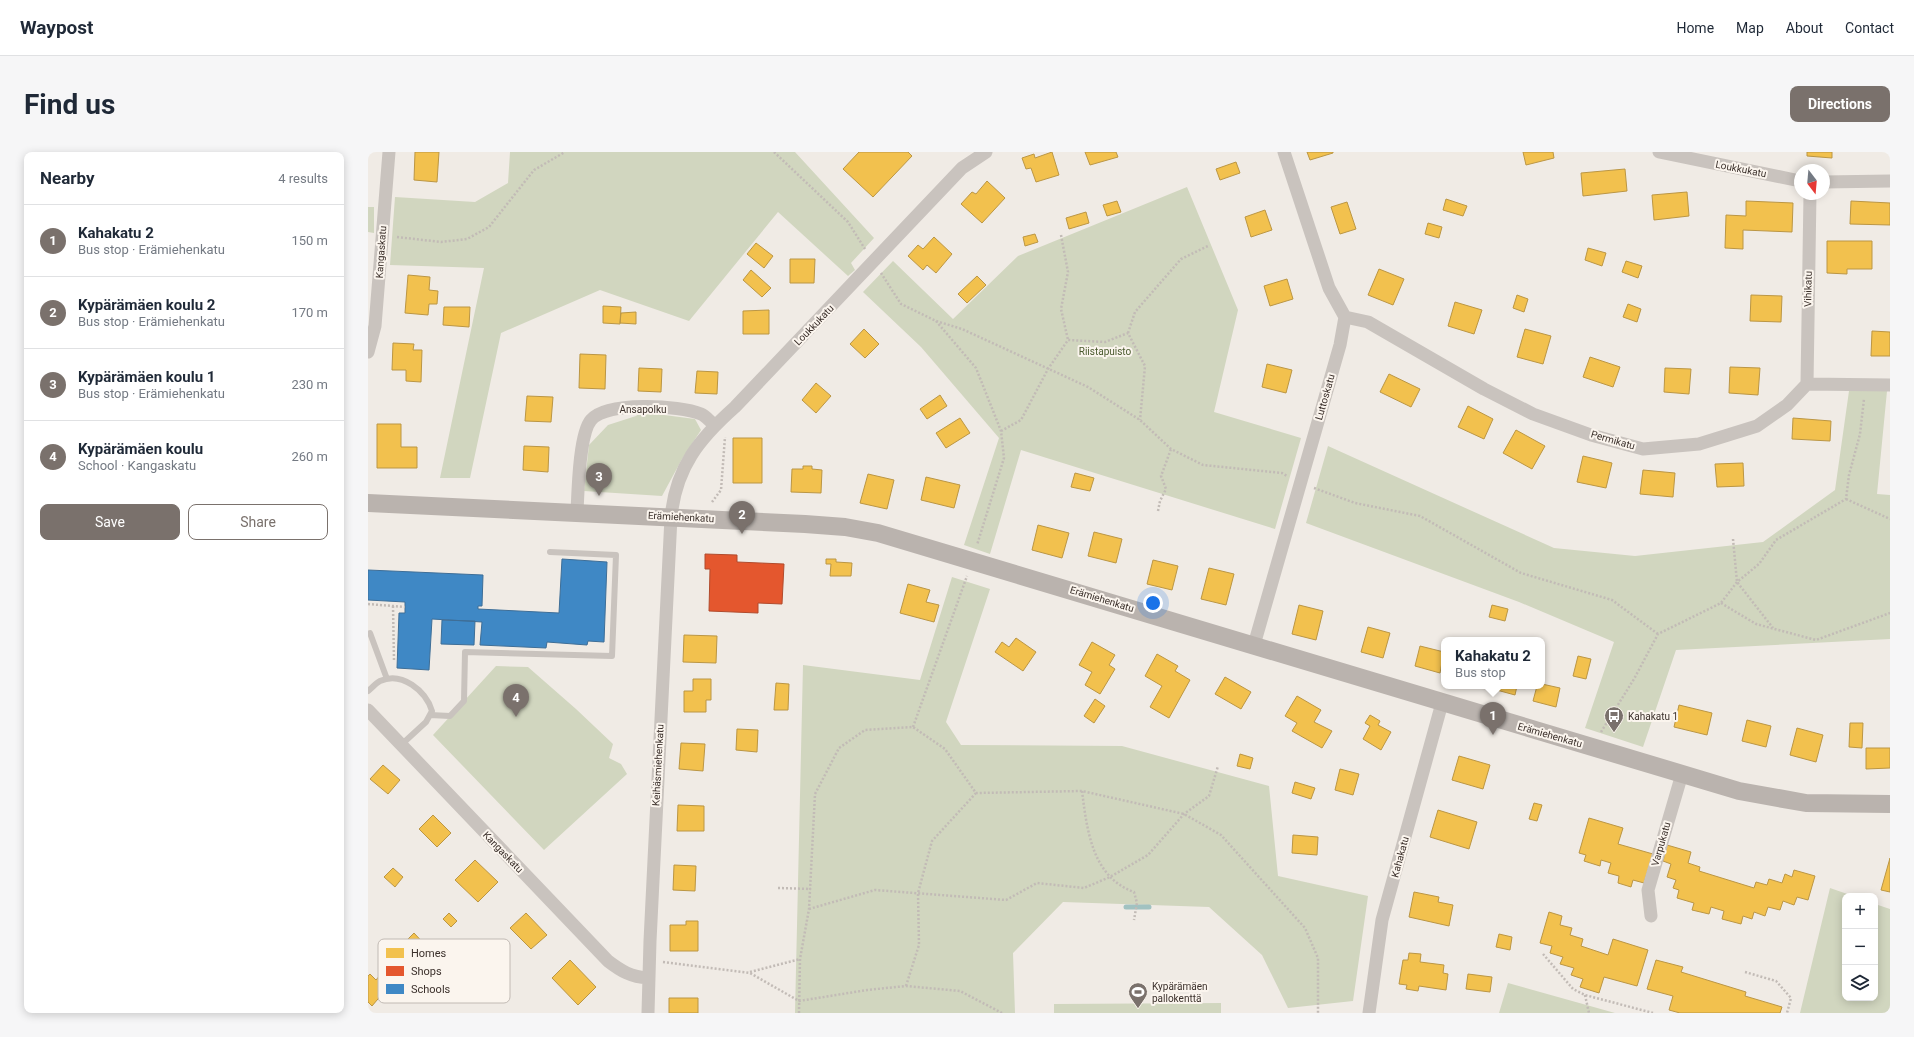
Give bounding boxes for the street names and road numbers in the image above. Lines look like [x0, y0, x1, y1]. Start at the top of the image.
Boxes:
street label: Loukkukatu [1715, 159, 1767, 179]
street label: Kangaskatu [374, 225, 388, 279]
street label: Vihikatu [1802, 271, 1814, 307]
street label: Loukkukatu [792, 303, 836, 347]
street label: Luttoskatu [1313, 373, 1337, 421]
street label: Ansapolku [620, 404, 666, 415]
street label: Permikatu [1590, 428, 1636, 452]
street label: Erämiehenkatu [648, 510, 714, 524]
street label: Erämiehenkatu [1069, 584, 1135, 614]
street label: Erämiehenkatu [1517, 721, 1583, 749]
street label: Keihäsmiehenkatu [650, 724, 666, 806]
street label: Varpukatu [1649, 821, 1673, 867]
street label: Kangaskatu [481, 829, 525, 875]
street label: Kahakatu [1389, 835, 1411, 879]

